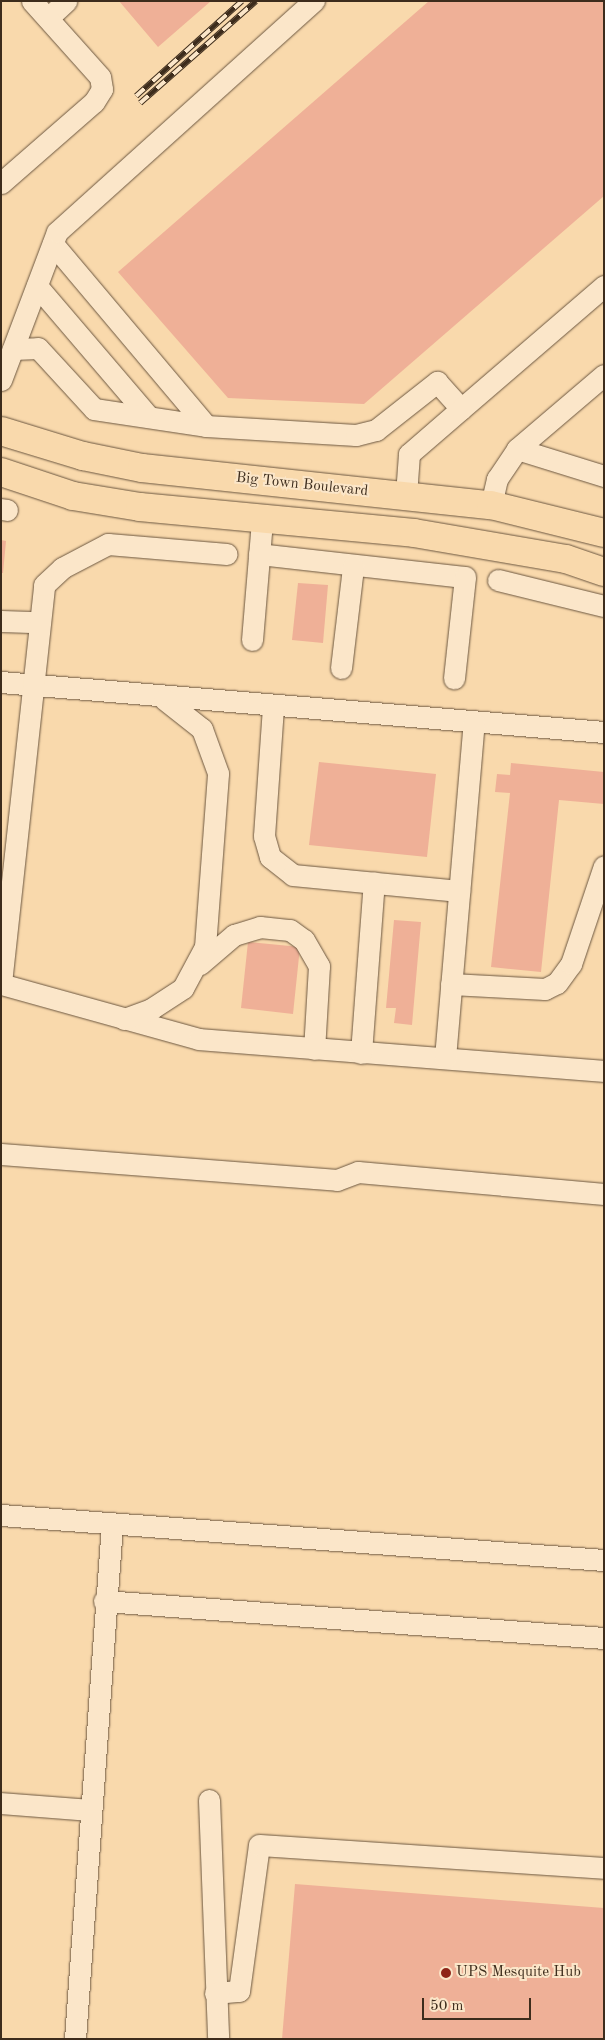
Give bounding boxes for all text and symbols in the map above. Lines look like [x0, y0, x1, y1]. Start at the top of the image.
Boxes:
street label: Big Town Boulevard [235, 469, 369, 501]
place label: UPS Mesquite Hub [456, 1964, 581, 1982]
marker: UPS Mesquite Hub [440, 1967, 452, 1979]
scale bar [425, 1988, 534, 2020]
text: 50 m [430, 1999, 464, 2014]

